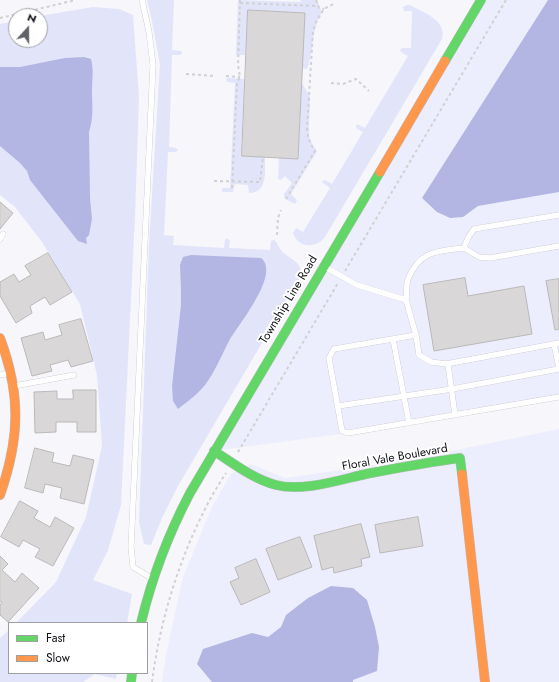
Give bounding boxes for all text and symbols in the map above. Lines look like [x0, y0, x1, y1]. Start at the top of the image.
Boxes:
north arrow [8, 8, 48, 48]
text: N [25, 9, 39, 27]
street label: Township Line Road [257, 253, 321, 347]
street label: Floral Vale Boulevard [341, 442, 449, 474]
legend [8, 622, 148, 674]
text: Fast [46, 629, 65, 647]
text: Slow [46, 649, 70, 667]

